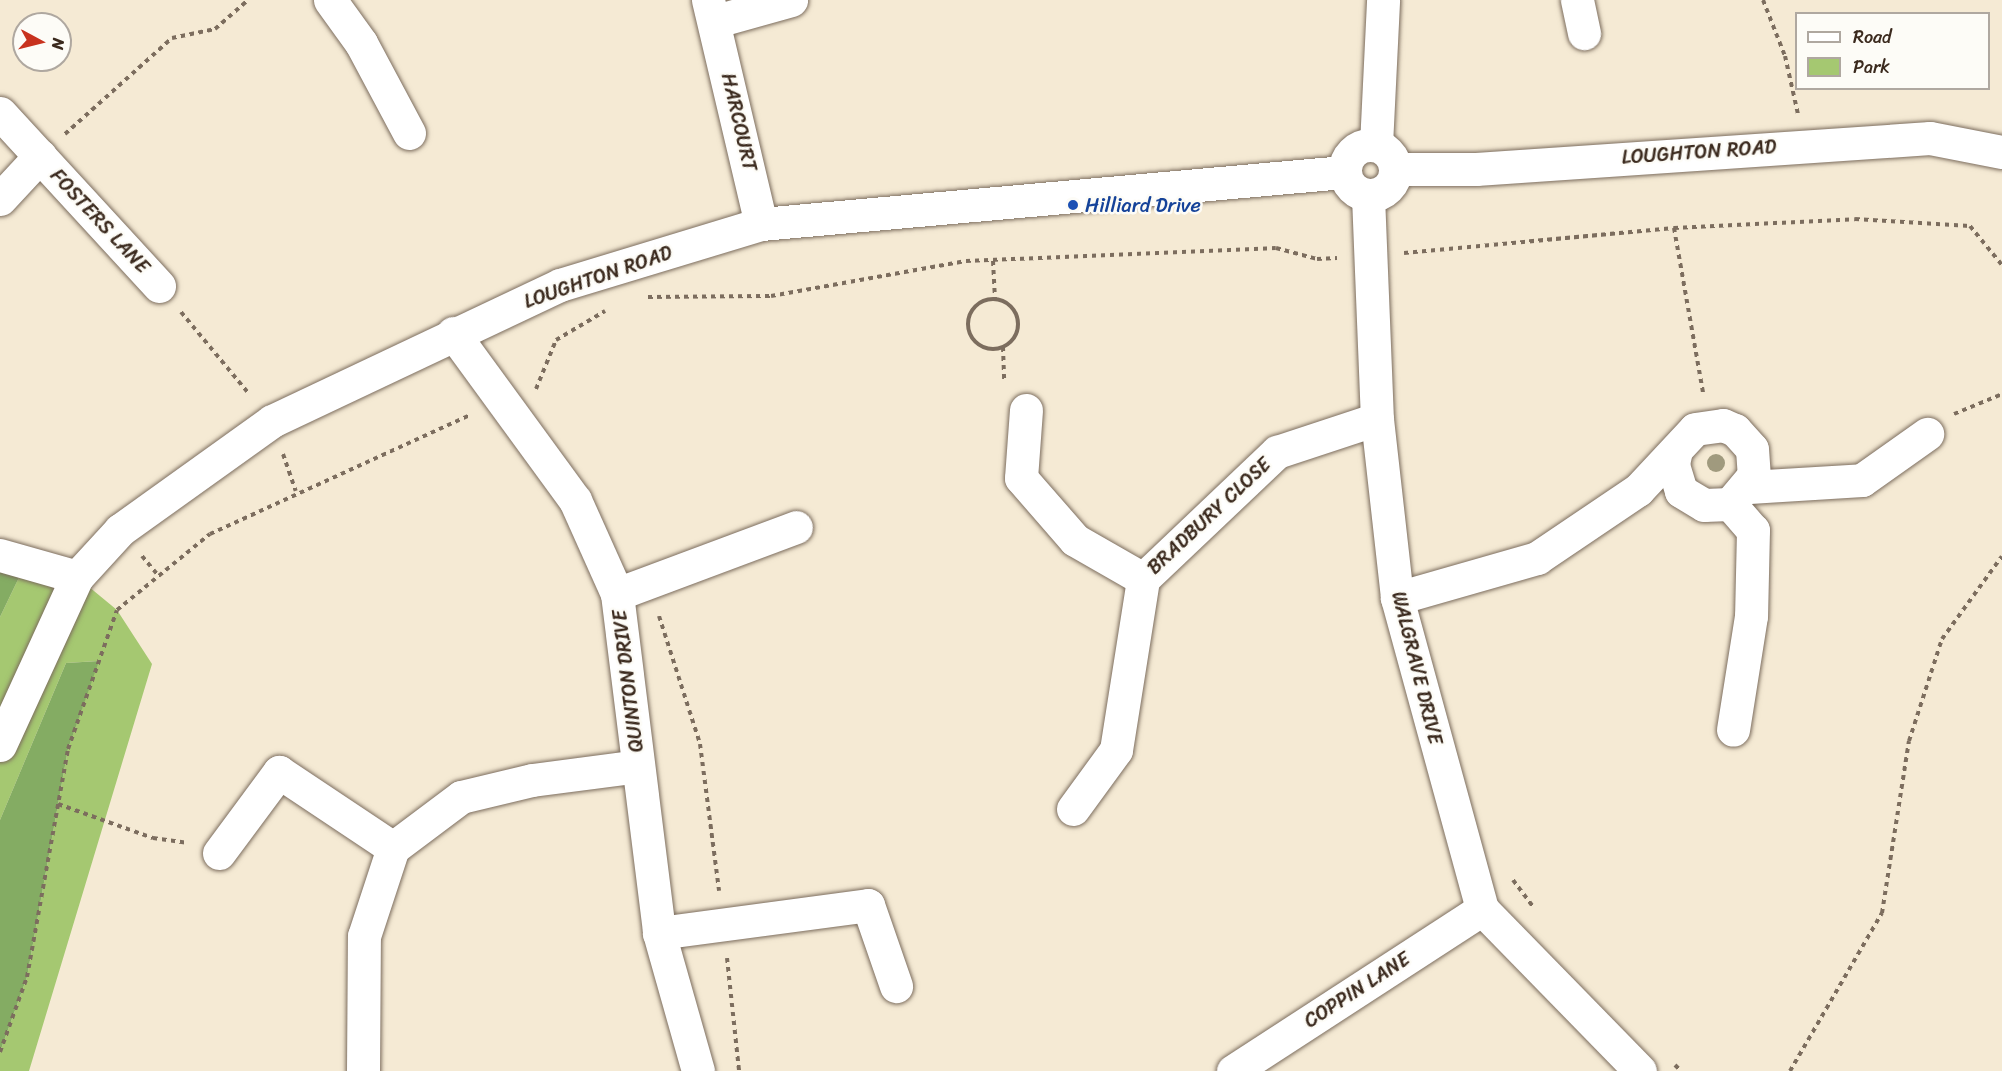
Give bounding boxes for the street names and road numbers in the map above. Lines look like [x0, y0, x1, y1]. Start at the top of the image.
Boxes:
street label: HARCOURT [716, 71, 762, 173]
street label: LOUGHTON ROAD [1621, 135, 1777, 169]
street label: FOSTERS LANE [45, 164, 155, 278]
street label: LOUGHTON ROAD [521, 240, 675, 314]
street label: BRADBURY CLOSE [1142, 453, 1276, 579]
street label: WALGRAVE DRIVE [1386, 589, 1448, 747]
street label: QUINTON DRIVE [607, 608, 649, 754]
street label: COPPIN LANE [1300, 947, 1414, 1033]

